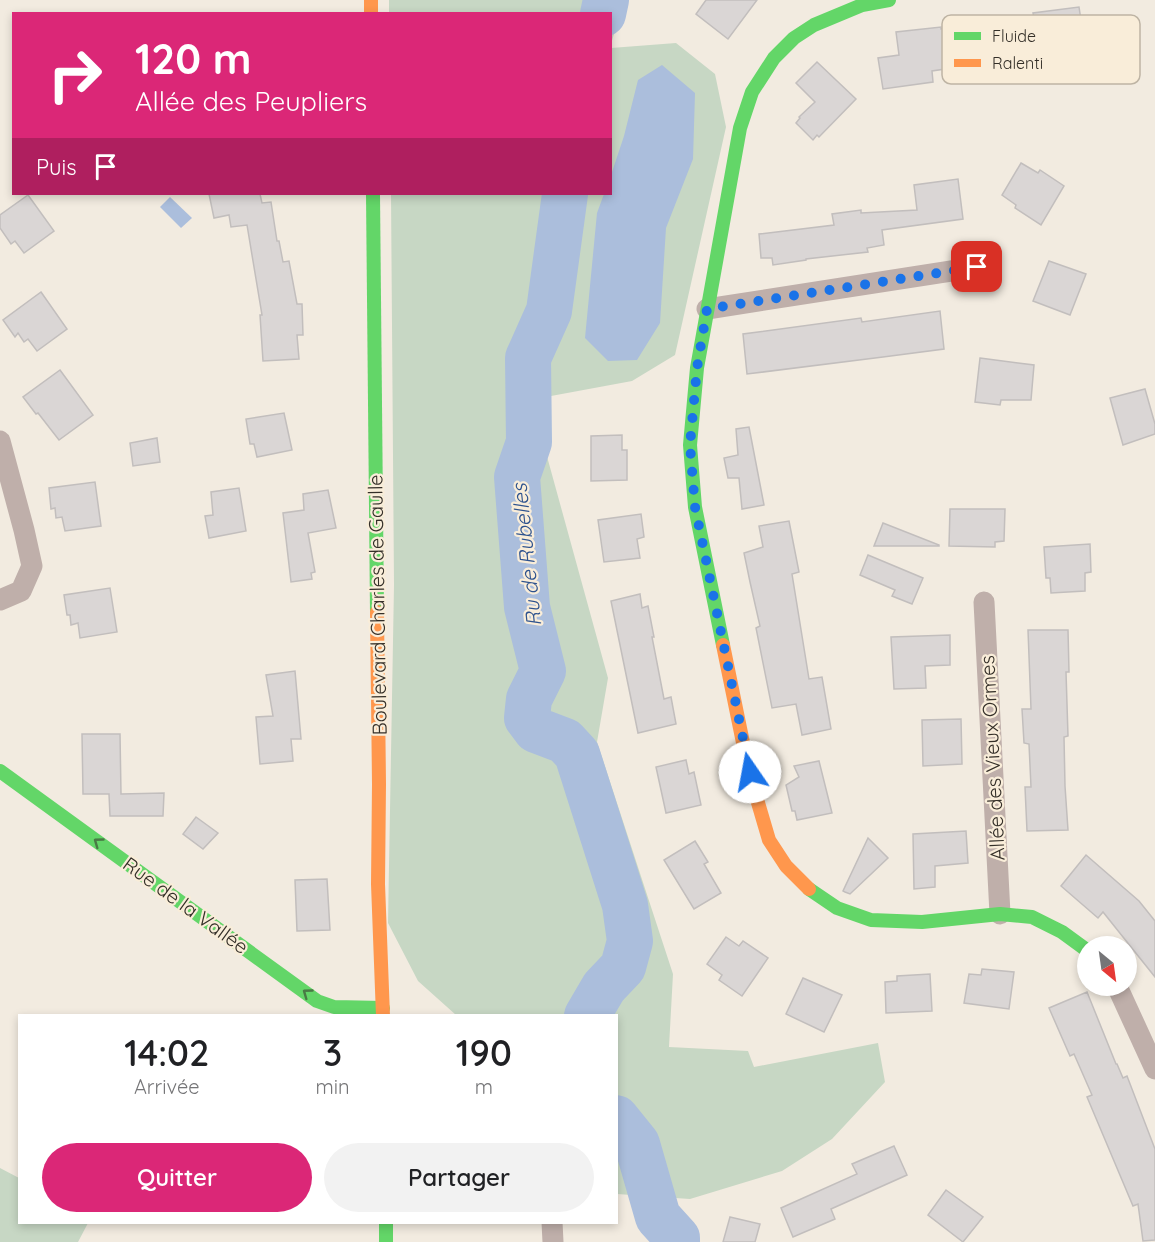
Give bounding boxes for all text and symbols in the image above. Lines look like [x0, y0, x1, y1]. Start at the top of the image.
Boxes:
legend [942, 15, 1140, 84]
text: Fluide [992, 26, 1036, 46]
text: 120 m [135, 32, 252, 85]
icon: right [36, 36, 114, 114]
text: Ralenti [992, 53, 1043, 73]
text: Allée des Peupliers [135, 84, 367, 118]
icon: arrive [89, 150, 122, 183]
text: Puis [36, 153, 77, 181]
pin [951, 241, 1002, 292]
icon: arrive [960, 250, 993, 283]
street label: Boulevard Charles de Gaulle [362, 474, 392, 736]
water label: Ru de Rubelles [505, 481, 546, 628]
street label: Allée des Vieux Ormes [974, 655, 1010, 861]
position arrow [718, 740, 782, 804]
one-way arrow [94, 838, 105, 849]
street label: Rue de la Vallée [118, 851, 254, 959]
north arrow [1077, 936, 1137, 996]
map controls [1077, 936, 1137, 996]
one-way arrow [302, 990, 313, 1001]
text: 14:02 [124, 1030, 209, 1075]
text: 3 [323, 1030, 342, 1075]
text: 190 [456, 1030, 512, 1075]
text: Arrivée [134, 1074, 200, 1099]
text: min [315, 1074, 350, 1099]
text: m [475, 1074, 493, 1099]
button: Quitter [42, 1143, 312, 1212]
button: Partager [324, 1143, 594, 1212]

